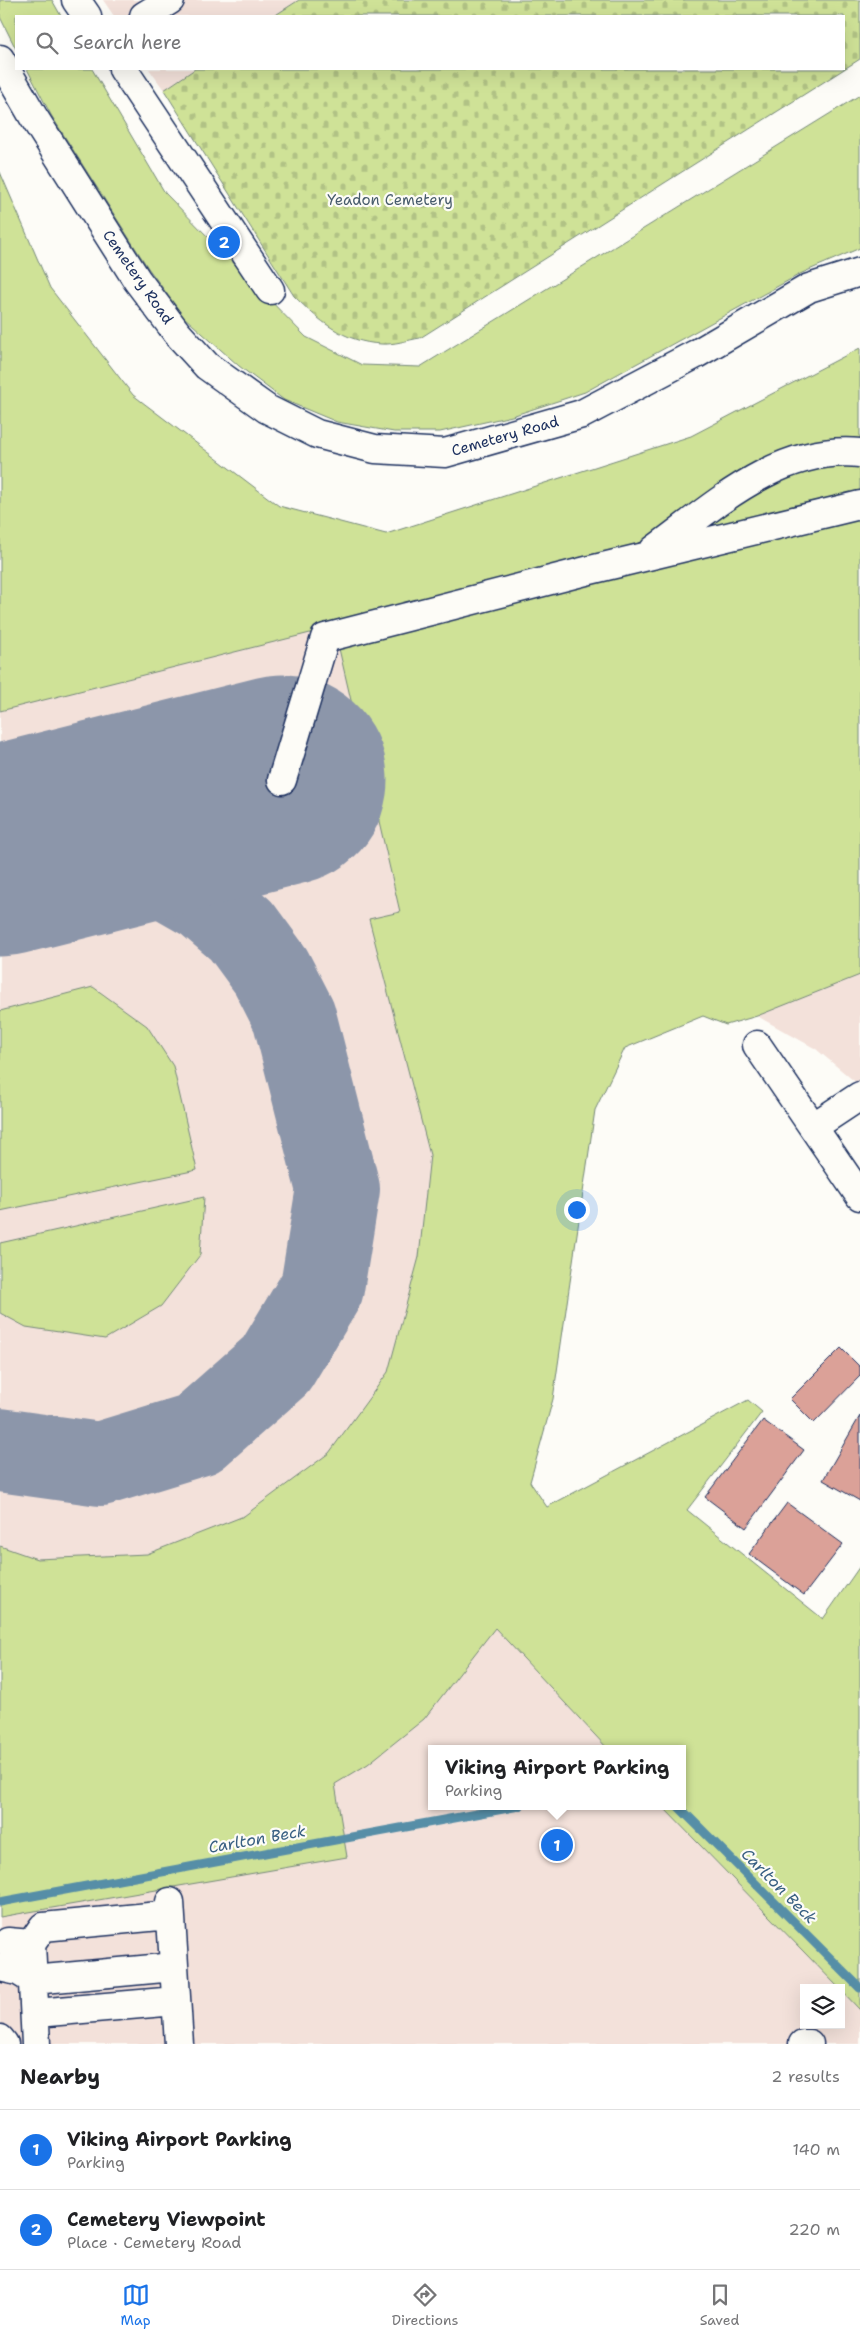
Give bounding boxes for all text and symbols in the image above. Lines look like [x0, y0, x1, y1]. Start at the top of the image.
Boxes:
search box [15, 15, 845, 70]
icon: search [33, 29, 61, 57]
text: Search here [73, 30, 182, 55]
park label: Yeadon Cemetery [327, 190, 453, 210]
pin: 2 [208, 223, 240, 261]
street label: Cemetery Road [98, 226, 178, 329]
street label: Cemetery Road [449, 411, 561, 461]
your location [564, 1197, 590, 1223]
popup [428, 1745, 686, 1810]
text: Viking Airport Parking [445, 1755, 669, 1780]
text: Parking [445, 1780, 502, 1801]
water label: Carlton Beck [207, 1820, 307, 1858]
pin: 1 [541, 1826, 573, 1864]
water label: Carlton Beck [737, 1844, 821, 1928]
map controls [800, 1984, 845, 2029]
button: layers [800, 1984, 845, 2029]
text: Nearby [20, 2063, 100, 2091]
text: 2 results [771, 2066, 840, 2087]
text: Viking Airport Parking [67, 2127, 292, 2152]
text: 1 [32, 2139, 40, 2160]
text: 140 m [793, 2139, 840, 2160]
text: Parking [67, 2152, 125, 2173]
text: Cemetery Viewpoint [67, 2207, 266, 2232]
text: 2 [30, 2219, 42, 2240]
text: 220 m [788, 2219, 840, 2240]
text: Place · Cemetery Road [67, 2232, 241, 2253]
tab: Map [121, 2281, 151, 2329]
tab: Directions [392, 2281, 458, 2329]
tab: Saved [700, 2281, 739, 2329]

